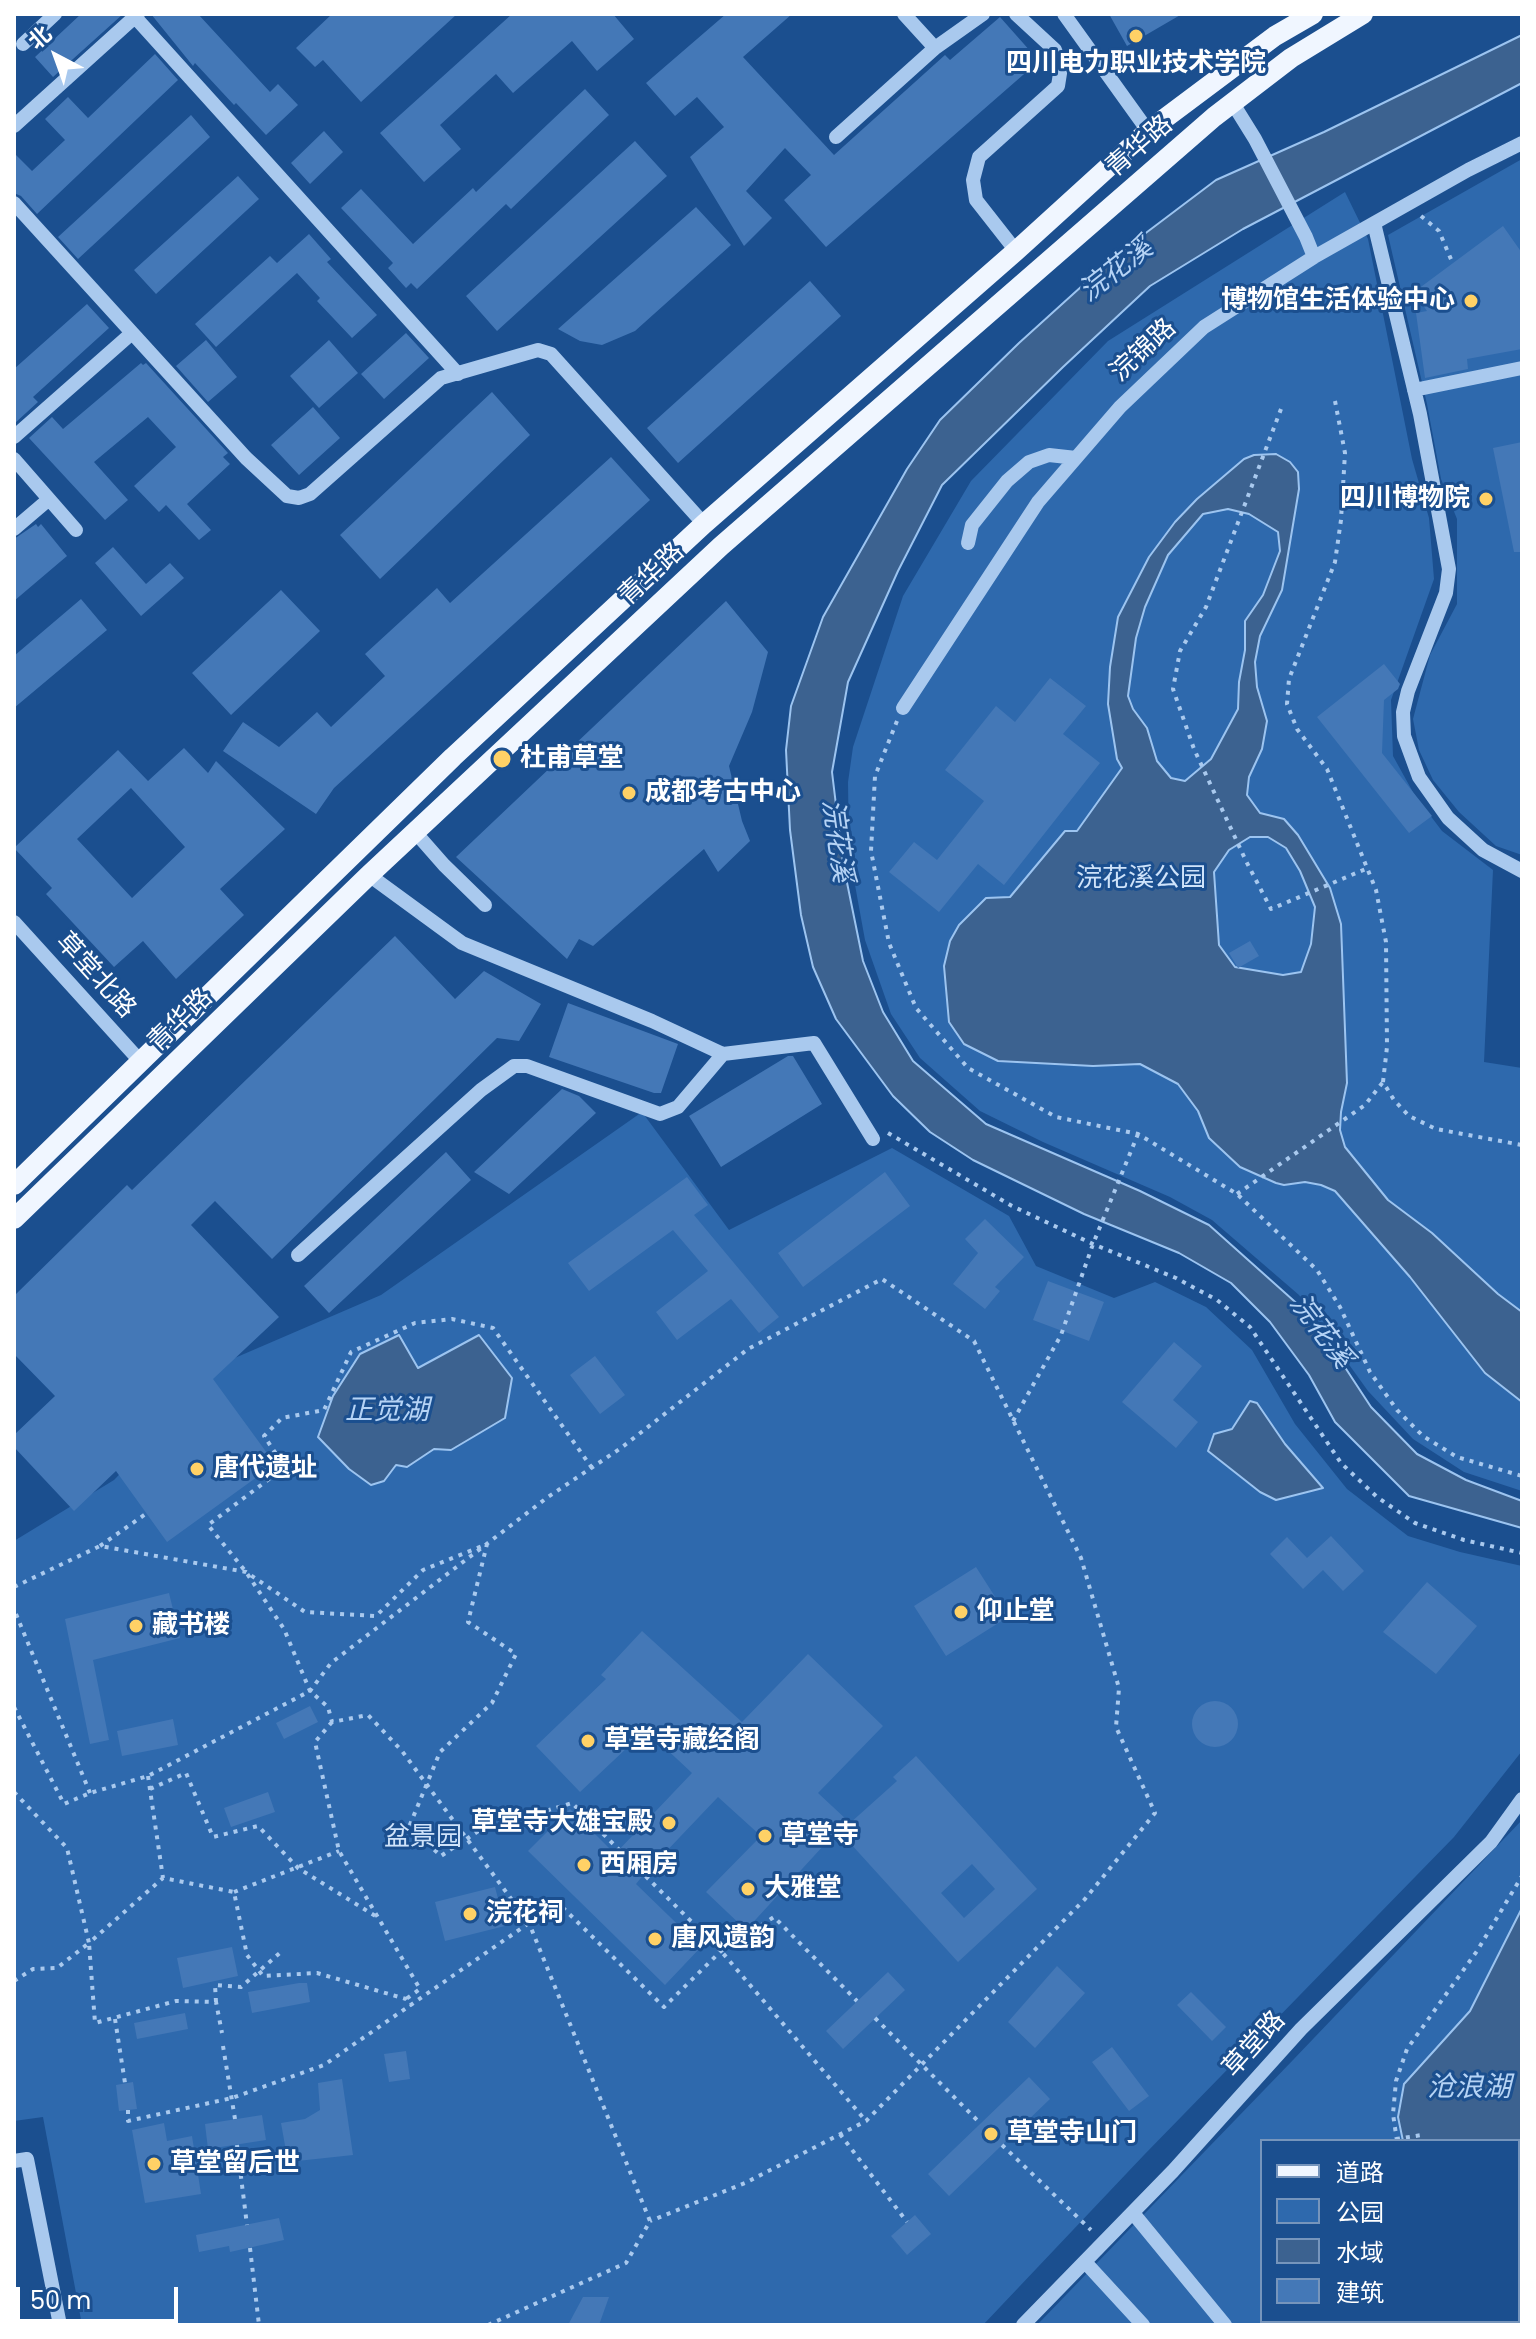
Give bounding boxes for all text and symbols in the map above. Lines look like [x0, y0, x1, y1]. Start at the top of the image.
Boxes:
north arrow [16, 16, 96, 96]
text: 北 [21, 19, 58, 56]
marker: 四川电力职业技术学院 [1127, 27, 1145, 45]
place label: 四川电力职业技术学院 [1006, 48, 1266, 80]
street label: 青华路 [1100, 110, 1180, 184]
water label: 浣花溪 [1074, 232, 1160, 310]
place label: 博物馆生活体验中心 [1221, 285, 1455, 317]
marker: 博物馆生活体验中心 [1462, 292, 1480, 310]
street label: 浣锦路 [1105, 313, 1183, 389]
place label: 四川博物院 [1340, 483, 1470, 515]
marker: 四川博物院 [1477, 490, 1495, 508]
street label: 青华路 [613, 537, 691, 613]
place label: 杜甫草堂 [520, 743, 624, 775]
marker: 杜甫草堂 [491, 748, 513, 770]
place label: 成都考古中心 [645, 777, 801, 809]
marker: 成都考古中心 [620, 784, 638, 802]
water label: 浣花溪 [814, 797, 858, 885]
park label: 浣花溪公园 [1076, 863, 1206, 895]
street label: 草堂北路 [49, 927, 141, 1025]
street label: 青华路 [142, 983, 220, 1059]
water label: 浣花溪 [1281, 1288, 1359, 1376]
water label: 正觉湖 [345, 1395, 429, 1429]
place label: 唐代遗址 [213, 1453, 317, 1485]
marker: 唐代遗址 [188, 1460, 206, 1478]
place label: 仰止堂 [977, 1596, 1055, 1628]
marker: 仰止堂 [952, 1603, 970, 1621]
place label: 藏书楼 [152, 1610, 230, 1642]
marker: 藏书楼 [127, 1617, 145, 1635]
place label: 草堂寺藏经阁 [604, 1725, 760, 1757]
marker: 草堂寺藏经阁 [579, 1732, 597, 1750]
place label: 草堂寺大雄宝殿 [471, 1807, 653, 1839]
marker: 草堂寺大雄宝殿 [660, 1814, 678, 1832]
place label: 草堂寺 [781, 1820, 859, 1852]
park label: 盆景园 [384, 1822, 462, 1854]
marker: 草堂寺 [756, 1827, 774, 1845]
place label: 西厢房 [600, 1849, 678, 1881]
marker: 西厢房 [575, 1856, 593, 1874]
place label: 大雅堂 [764, 1873, 842, 1905]
marker: 大雅堂 [739, 1880, 757, 1898]
place label: 浣花祠 [486, 1898, 564, 1930]
marker: 浣花祠 [461, 1905, 479, 1923]
place label: 唐风遗韵 [671, 1923, 775, 1955]
marker: 唐风遗韵 [646, 1930, 664, 1948]
street label: 草堂路 [1217, 2006, 1293, 2084]
water label: 沧浪湖 [1427, 2072, 1511, 2106]
place label: 草堂寺山门 [1007, 2118, 1137, 2150]
marker: 草堂寺山门 [982, 2125, 1000, 2143]
legend [1260, 2139, 1520, 2323]
place label: 草堂留后世 [170, 2148, 300, 2180]
marker: 草堂留后世 [145, 2155, 163, 2173]
text: 道路 [1336, 2156, 1384, 2189]
text: 公园 [1336, 2196, 1384, 2229]
text: 水域 [1336, 2236, 1384, 2269]
scale bar [20, 2271, 182, 2321]
text: 建筑 [1336, 2276, 1384, 2309]
text: 50 m [30, 2284, 91, 2317]

